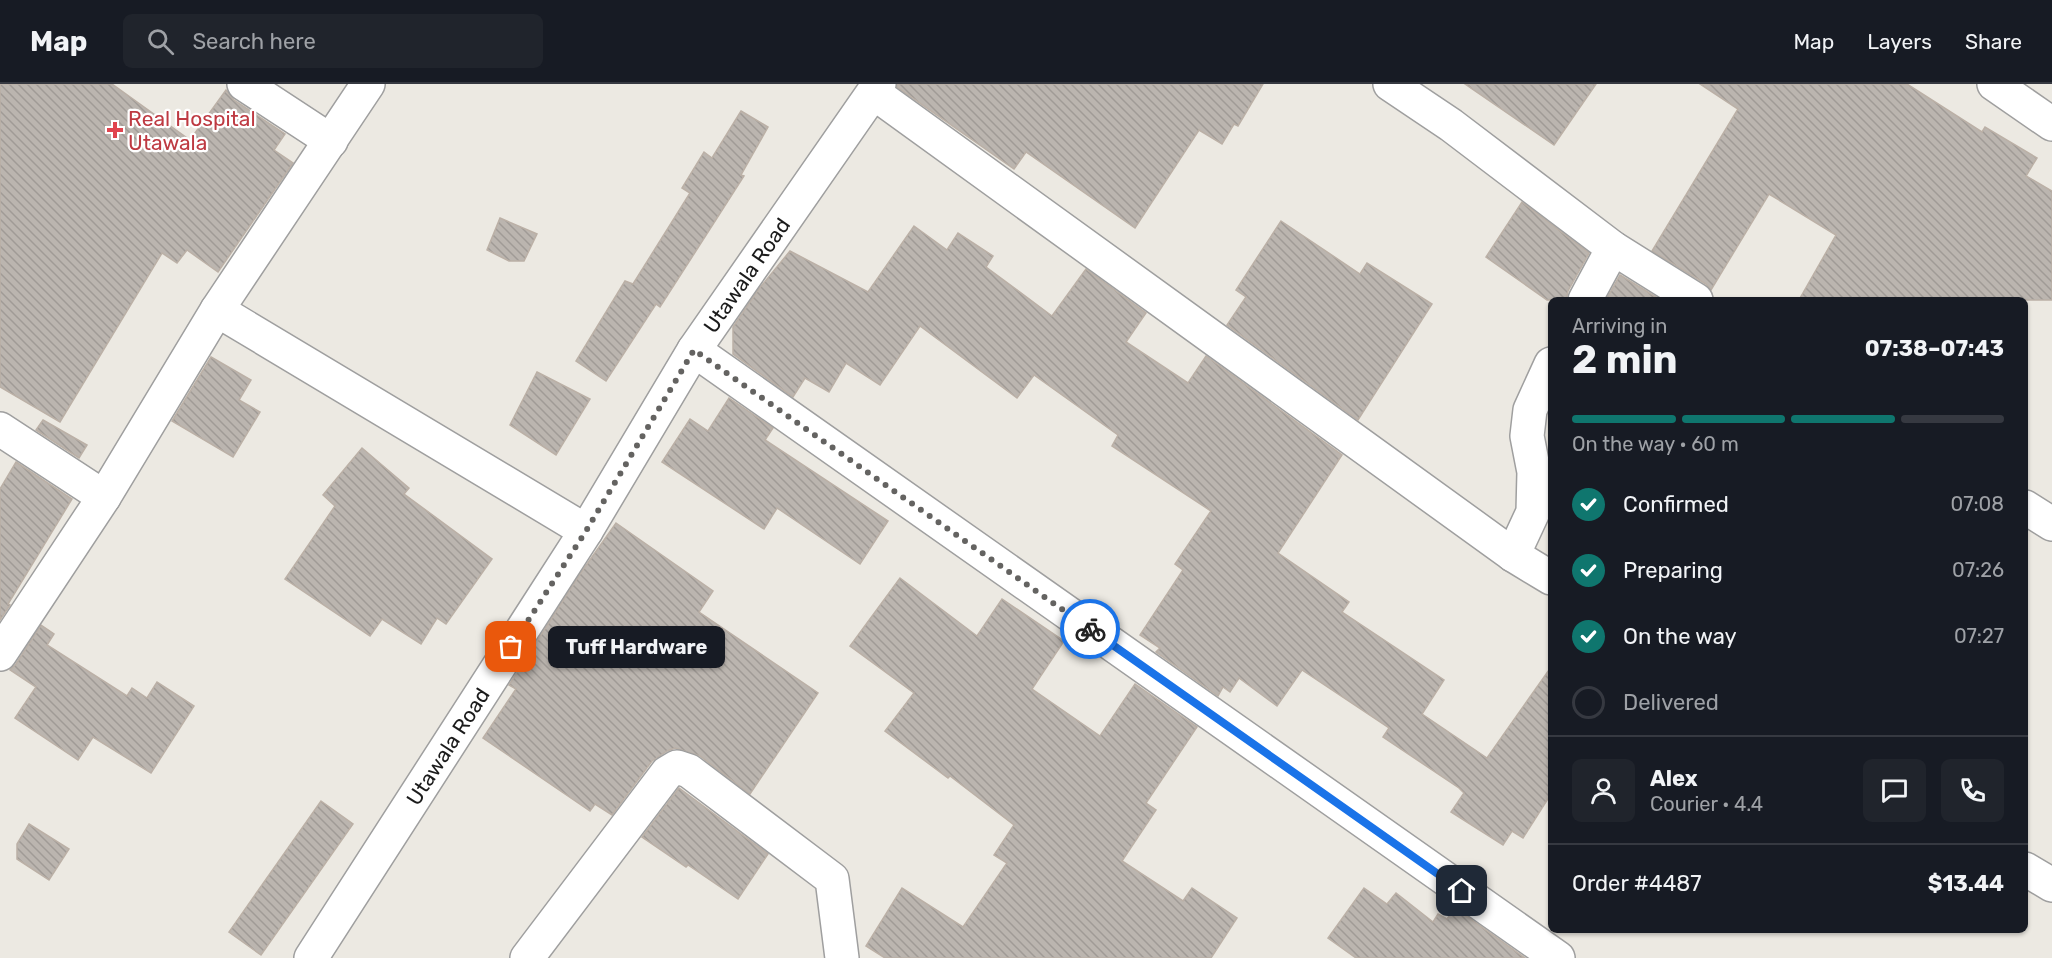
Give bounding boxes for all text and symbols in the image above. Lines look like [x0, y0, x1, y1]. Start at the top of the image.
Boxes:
search box [123, 14, 543, 68]
text: Map [30, 25, 87, 58]
icon: search [144, 25, 177, 58]
text: Search here [192, 28, 316, 55]
text: Map [1793, 29, 1834, 54]
text: Layers [1867, 29, 1932, 54]
text: Share [1965, 29, 2022, 54]
place label: Real Hospital Utawala [128, 106, 256, 155]
marker: Real Hospital Utawala [106, 121, 124, 139]
street label: Utawala Road [698, 213, 795, 337]
text: Arriving in [1572, 314, 1667, 338]
text: 07:38–07:43 [1865, 335, 2004, 362]
text: 2 min [1572, 337, 1678, 383]
text: On the way · 60 m [1572, 432, 1739, 456]
icon: check [1572, 488, 1605, 521]
text: Confirmed [1623, 491, 1729, 518]
text: 07:08 [1951, 492, 2004, 516]
icon: check [1572, 554, 1605, 587]
text: Preparing [1623, 557, 1723, 584]
text: 07:26 [1952, 558, 2004, 582]
courier [1060, 599, 1120, 659]
icon: bike [1074, 613, 1107, 646]
icon: check [1572, 620, 1605, 653]
pin [485, 621, 536, 672]
text: On the way [1623, 623, 1737, 650]
text: 07:27 [1954, 624, 2004, 648]
callout: Tuff Hardware [547, 626, 724, 668]
icon: bag [494, 630, 527, 663]
text: Tuff Hardware [566, 635, 707, 659]
street label: Utawala Road [401, 683, 494, 809]
text: Delivered [1623, 689, 1719, 716]
button: person [1572, 759, 1635, 822]
button: chat [1863, 759, 1926, 822]
button: phone [1941, 759, 2004, 822]
text: Alex [1650, 765, 1698, 792]
text: Courier · 4.4 [1650, 792, 1763, 816]
pin [1436, 865, 1487, 916]
text: Order #4487 [1572, 870, 1702, 897]
text: $13.44 [1928, 870, 2004, 897]
icon: home [1445, 874, 1478, 907]

